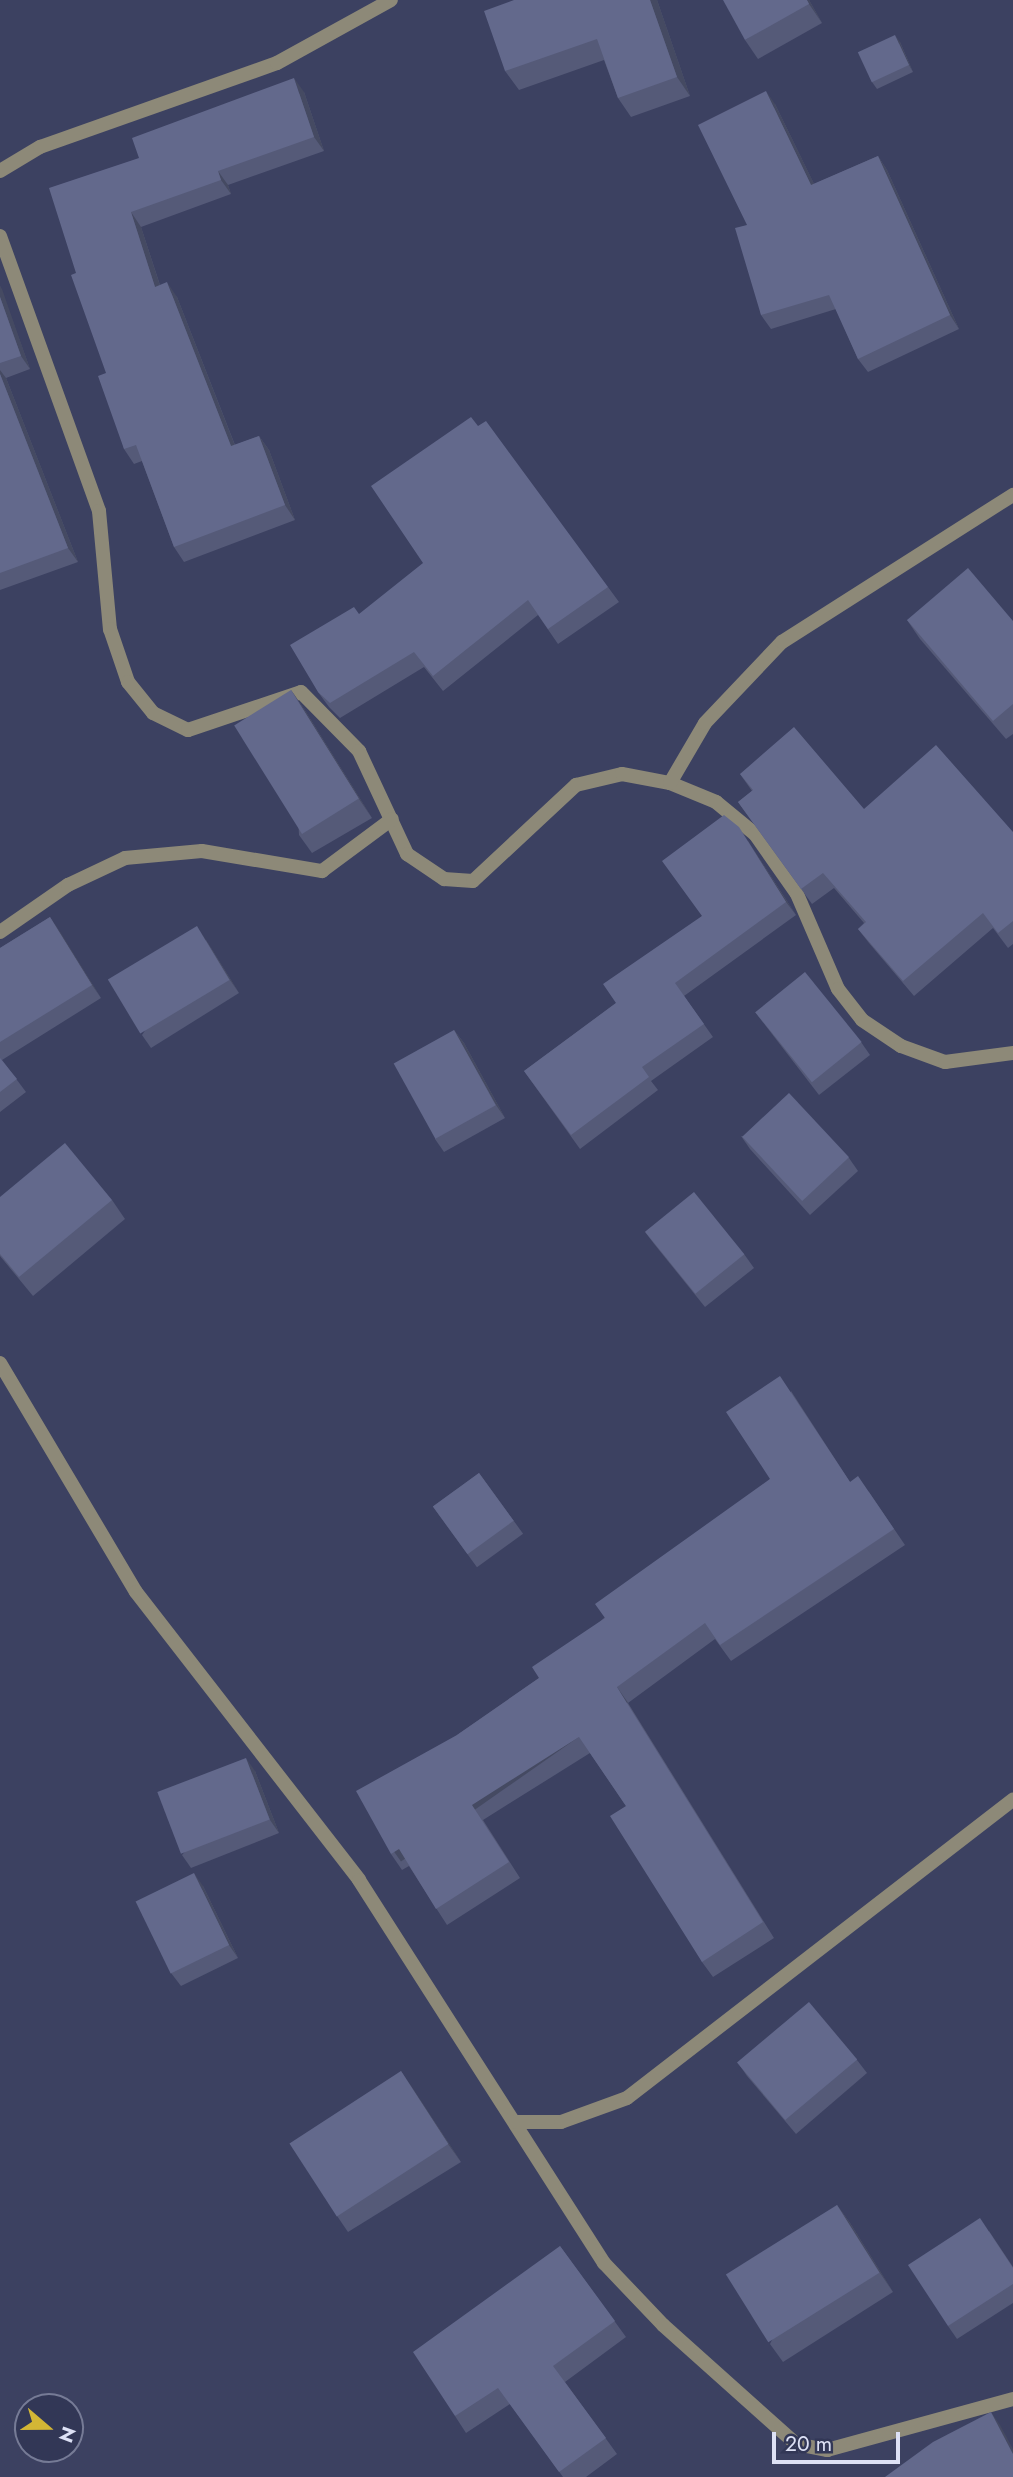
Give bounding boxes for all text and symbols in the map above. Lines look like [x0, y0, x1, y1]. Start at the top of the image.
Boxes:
north arrow [14, 2393, 84, 2463]
scale bar [775, 2418, 903, 2462]
text: N [52, 2423, 83, 2446]
text: 20 m [785, 2429, 832, 2459]

